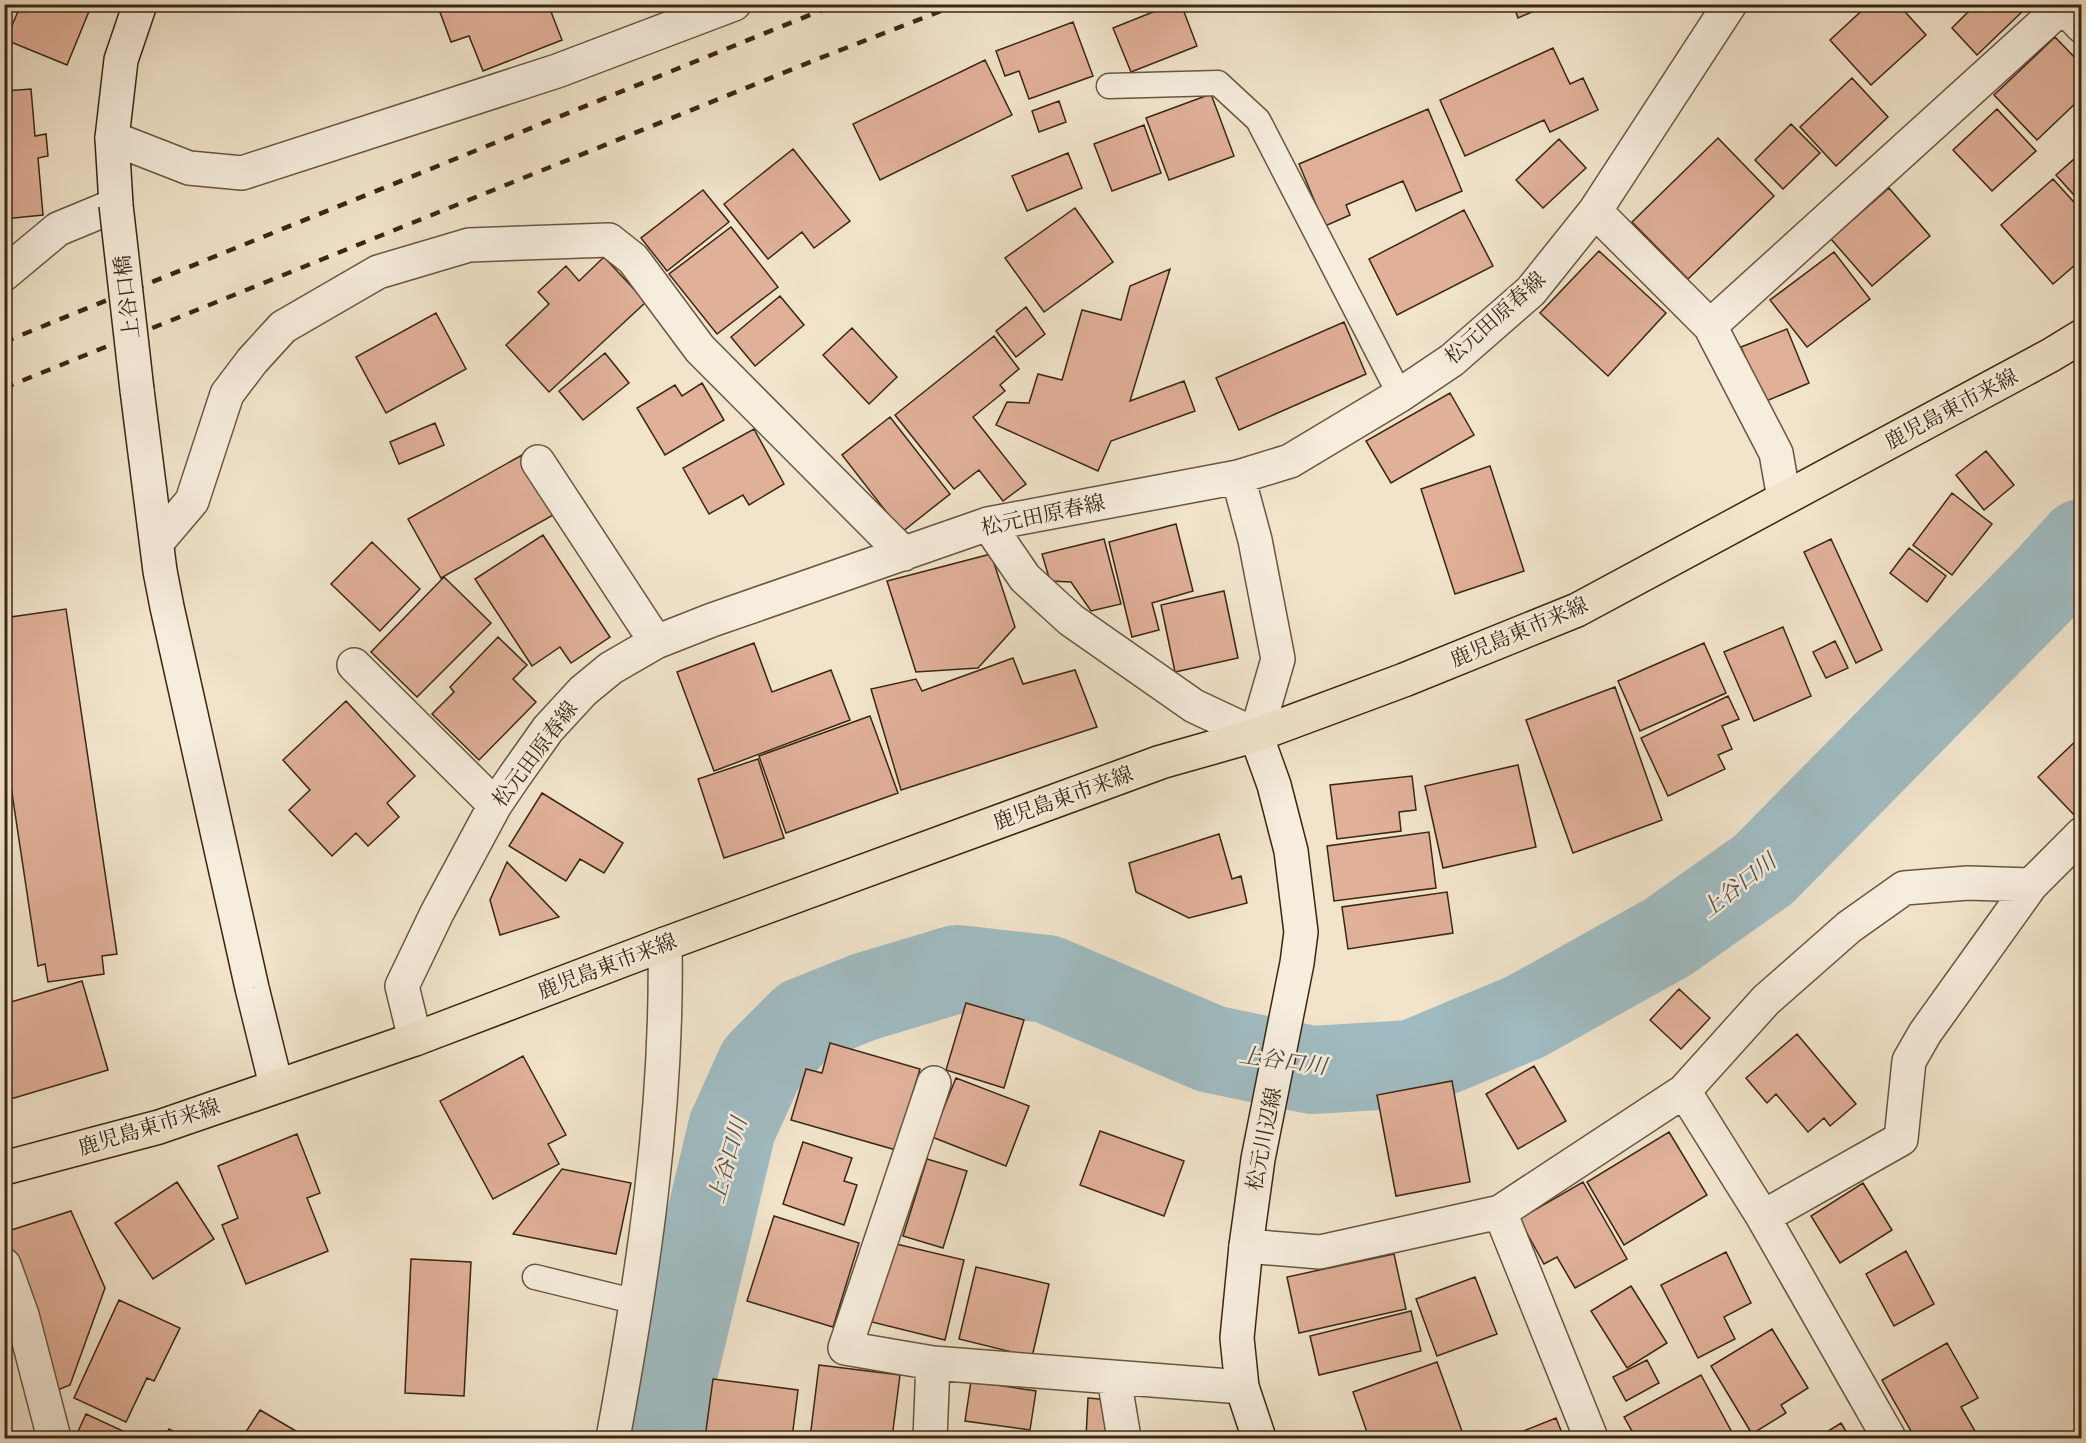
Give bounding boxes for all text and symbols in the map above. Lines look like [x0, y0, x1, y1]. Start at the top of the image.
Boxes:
street label: 上谷口橋 [110, 254, 146, 340]
street label: 松元田原春線 [1440, 267, 1551, 371]
street label: 鹿児島東市来線 [1880, 364, 2022, 456]
street label: 松元田原春線 [979, 490, 1108, 542]
street label: 鹿児島東市来線 [1447, 592, 1592, 674]
street label: 松元田原春線 [488, 696, 584, 813]
street label: 鹿児島東市来線 [990, 762, 1137, 836]
water label: 上谷口川 [1696, 847, 1783, 924]
street label: 鹿児島東市来線 [534, 928, 681, 1005]
water label: 上谷口川 [1237, 1042, 1330, 1081]
street label: 松元川辺線 [1242, 1085, 1288, 1193]
street label: 鹿児島東市来線 [75, 1094, 223, 1162]
water label: 上谷口川 [703, 1112, 754, 1206]

